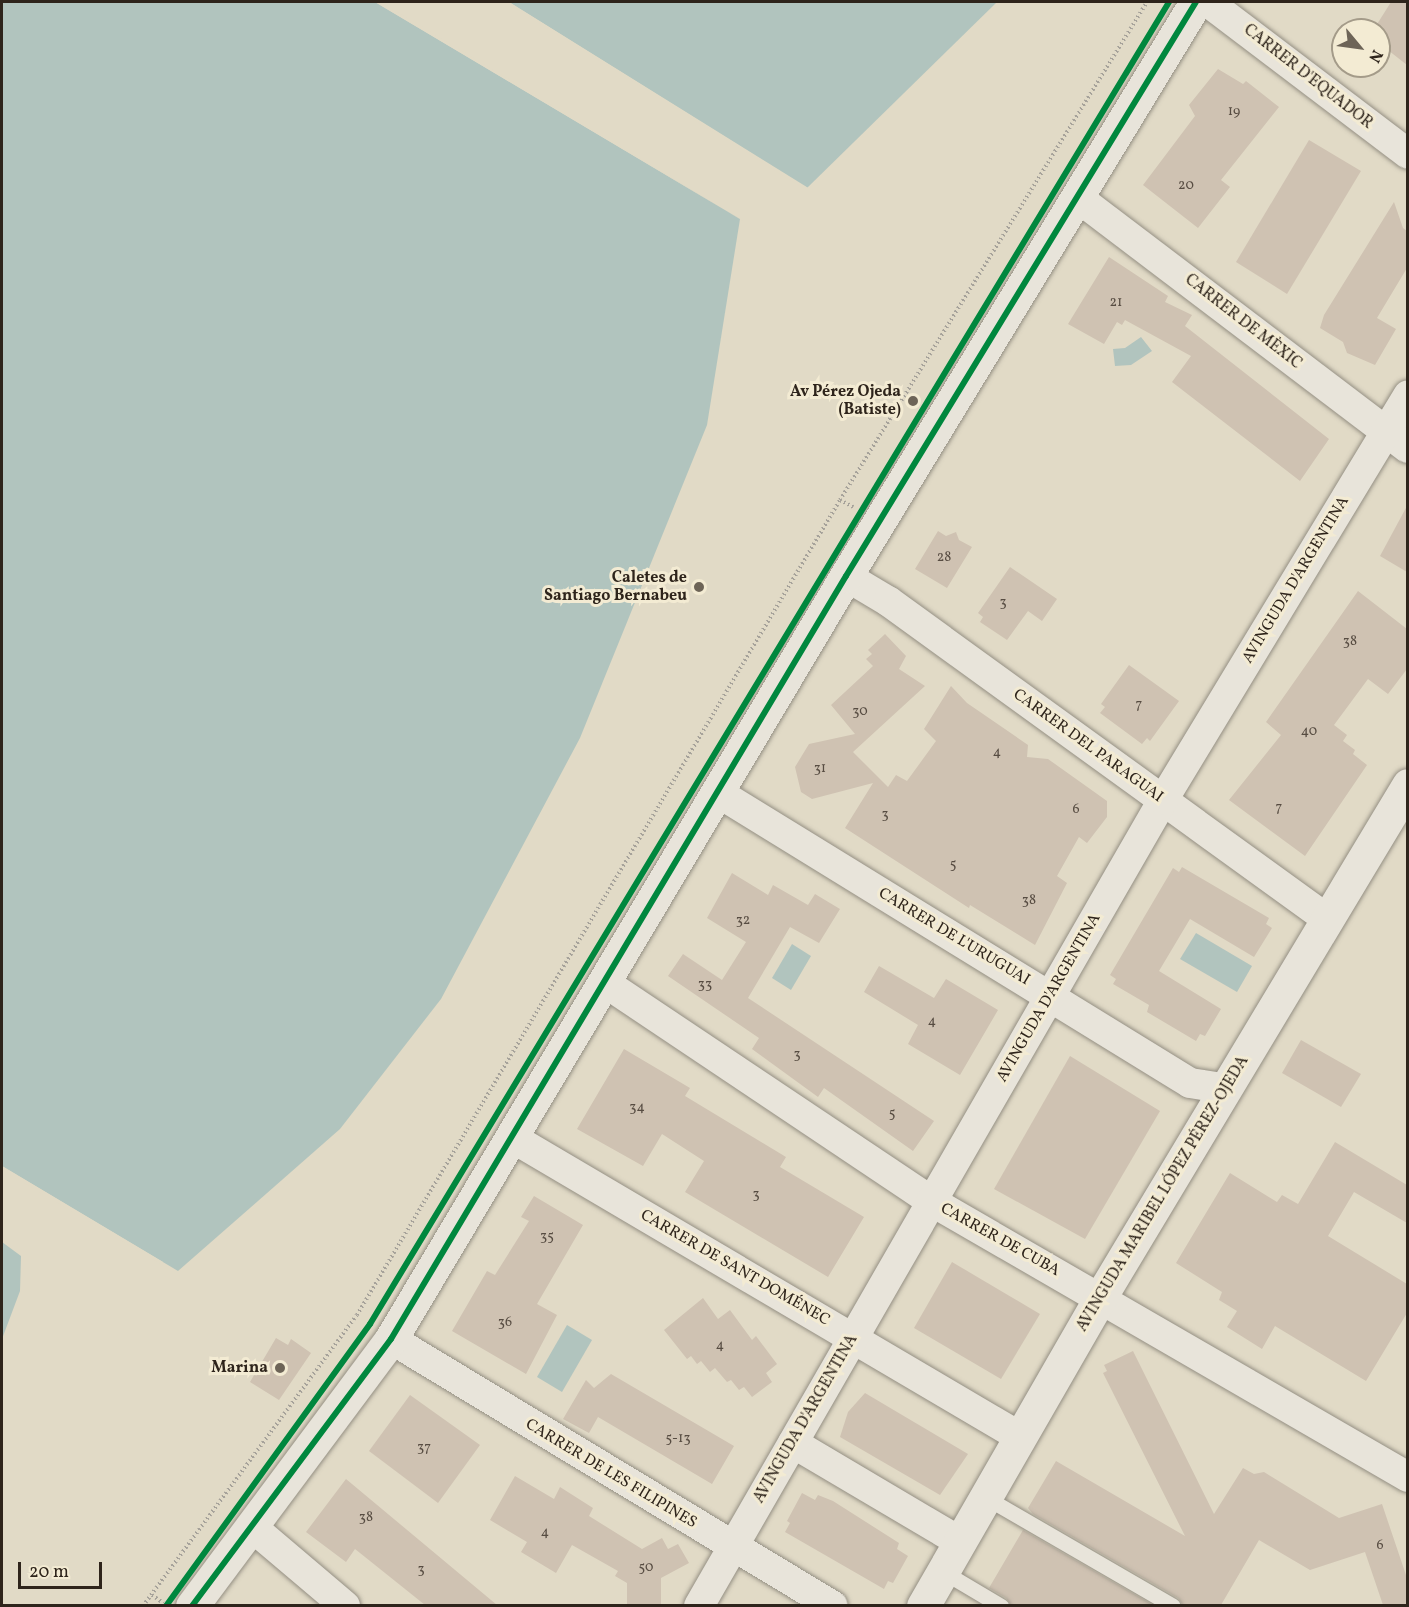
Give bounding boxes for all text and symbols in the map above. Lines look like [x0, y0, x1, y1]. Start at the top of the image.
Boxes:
north arrow [1331, 18, 1391, 78]
street label: CARRER D'EQUADOR [1240, 21, 1376, 133]
text: N [1363, 45, 1387, 66]
house number: 19 [1228, 104, 1240, 120]
house number: 20 [1178, 178, 1194, 194]
street label: CARRER DE MÈXIC [1181, 270, 1305, 374]
house number: 21 [1110, 295, 1122, 311]
place label: Av Pérez Ojeda (Batiste) [790, 382, 901, 420]
marker: Av Pérez Ojeda (Batiste) [906, 394, 920, 408]
street label: AVINGUDA D'ARGENTINA [1238, 493, 1354, 667]
house number: 28 [937, 550, 951, 566]
place label: Caletes de Santiago Bernabeu [544, 568, 687, 606]
marker: Caletes de Santiago Bernabeu [692, 580, 706, 594]
house number: 3 [999, 595, 1007, 611]
house number: 38 [1343, 634, 1357, 650]
street label: CARRER DEL PARAGUAI [1009, 685, 1167, 807]
house number: 7 [1136, 697, 1142, 713]
house number: 30 [852, 704, 868, 720]
house number: 40 [1301, 724, 1317, 740]
house number: 4 [993, 745, 1001, 761]
house number: 31 [814, 761, 826, 777]
house number: 7 [1276, 800, 1282, 816]
house number: 6 [1072, 802, 1080, 818]
house number: 3 [881, 807, 889, 823]
house number: 5 [950, 857, 956, 873]
street label: CARRER DE L'URUGUAI [875, 884, 1033, 990]
house number: 38 [1022, 893, 1036, 909]
street label: AVINGUDA D'ARGENTINA [993, 910, 1105, 1086]
house number: 32 [736, 913, 750, 929]
house number: 33 [698, 977, 712, 993]
house number: 4 [928, 1014, 936, 1030]
house number: 3 [793, 1047, 801, 1063]
street label: AVINGUDA MARIBEL LÓPEZ PÉREZ-OJEDA [1073, 1053, 1253, 1335]
house number: 34 [629, 1100, 645, 1116]
house number: 5 [889, 1106, 895, 1122]
house number: 3 [752, 1187, 760, 1203]
street label: CARRER DE CUBA [937, 1199, 1063, 1281]
street label: CARRER DE SANT DOMÉNEC [637, 1206, 833, 1330]
house number: 35 [540, 1229, 554, 1245]
house number: 36 [498, 1315, 512, 1331]
street label: AVINGUDA D'ARGENTINA [750, 1331, 862, 1507]
house number: 4 [716, 1338, 724, 1354]
place label: Marina [211, 1358, 268, 1378]
marker: Marina [273, 1361, 287, 1375]
street label: CARRER DE LES FILIPINES [522, 1415, 700, 1533]
house number: 5-13 [665, 1431, 691, 1447]
house number: 37 [417, 1440, 431, 1456]
house number: 38 [359, 1510, 373, 1526]
house number: 4 [541, 1525, 549, 1541]
house number: 6 [1376, 1538, 1384, 1554]
scale bar [21, 1550, 105, 1588]
text: 20 m [29, 1560, 69, 1585]
house number: 50 [639, 1560, 653, 1576]
house number: 3 [417, 1562, 425, 1578]

